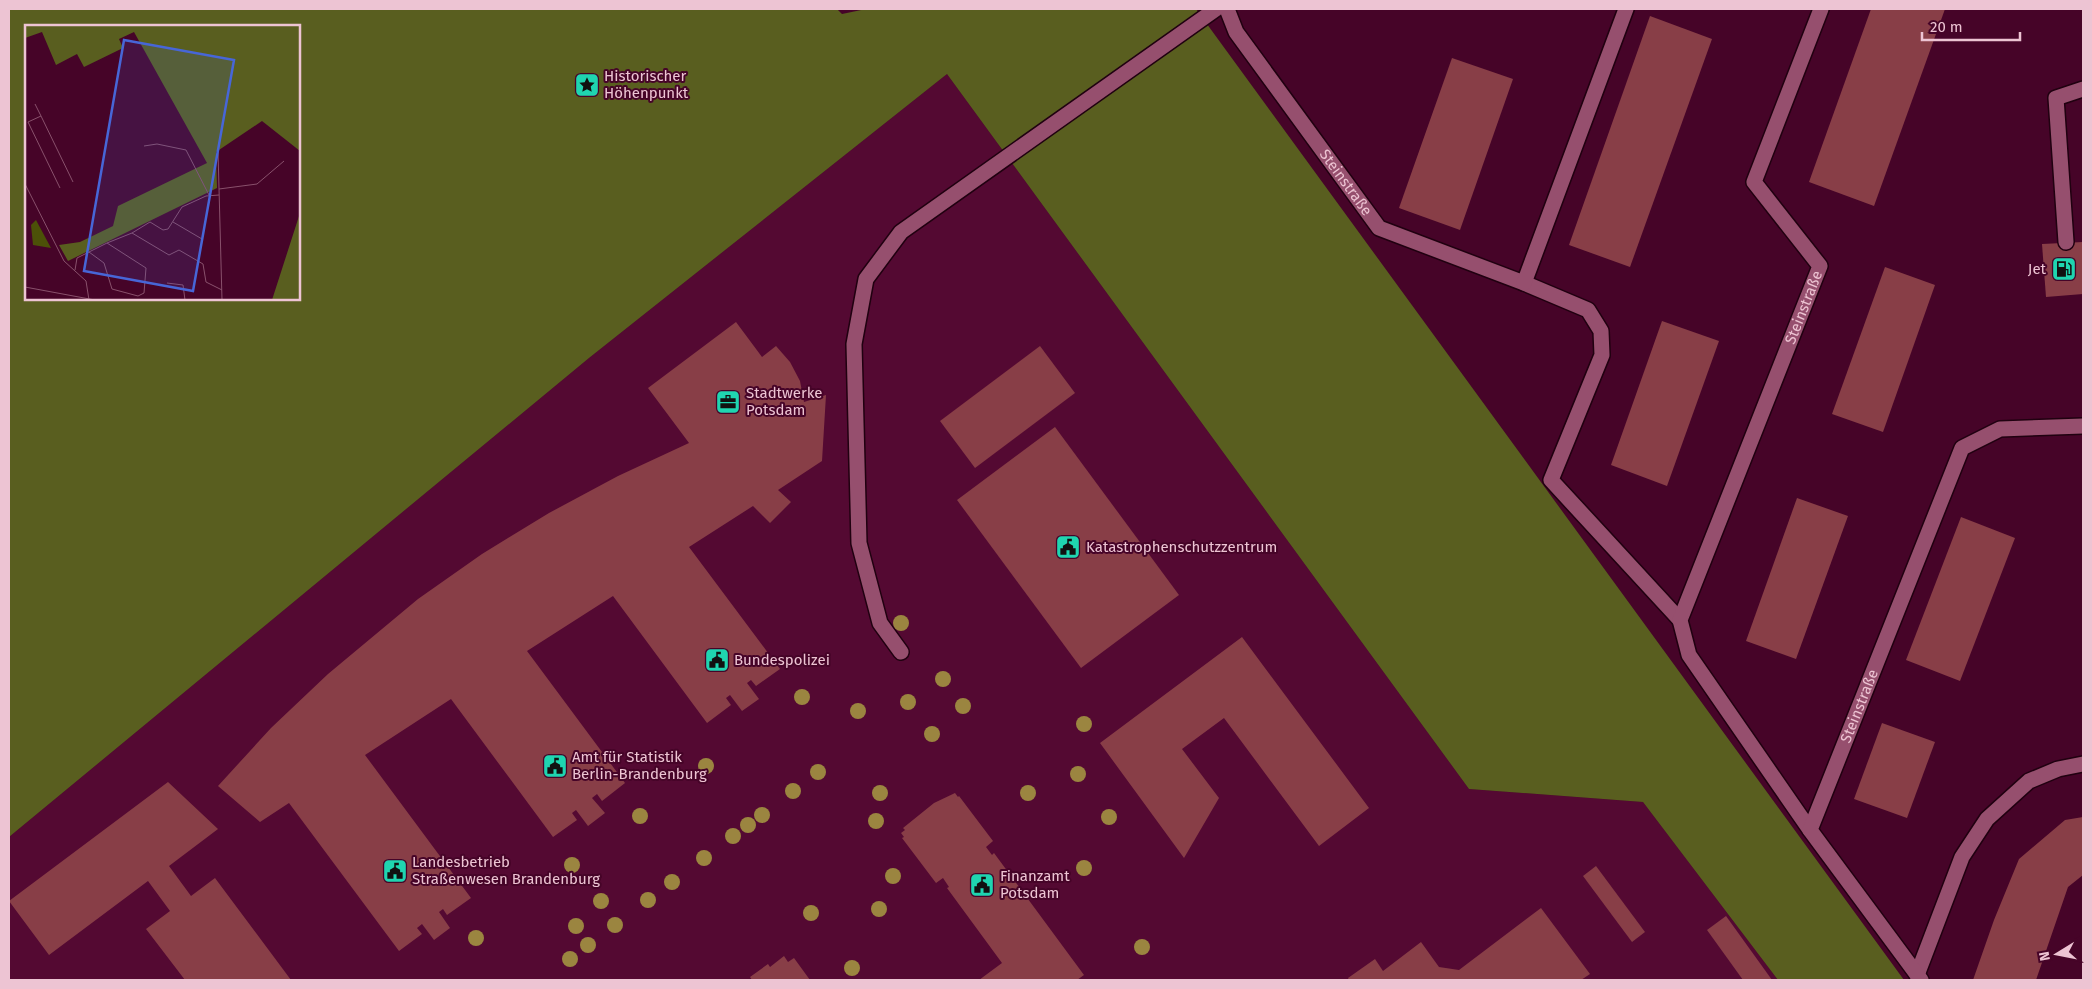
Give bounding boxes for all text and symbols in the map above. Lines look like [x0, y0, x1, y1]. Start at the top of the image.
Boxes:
scale bar [1922, 10, 2020, 42]
text: 20 m [1930, 18, 1963, 36]
inset map [25, 25, 300, 300]
place label: Historischer Höhenpunkt [604, 67, 689, 102]
place icon: Historischer Höhenpunkt [574, 72, 600, 98]
street label: Steinstraße [1316, 146, 1376, 219]
fuel station icon: Jet [2051, 256, 2077, 282]
place label: Jet [2028, 260, 2047, 278]
street label: Steinstraße [1781, 268, 1826, 347]
place label: Stadtwerke Potsdam [746, 384, 822, 419]
office icon: Stadtwerke Potsdam [715, 389, 741, 415]
public building icon: Katastrophenschutzzentrum [1055, 534, 1081, 560]
place label: Katastrophenschutzzentrum [1086, 538, 1277, 556]
public building icon: Bundespolizei [704, 647, 730, 673]
place label: Bundespolizei [734, 651, 830, 669]
street label: Steinstraße [1837, 667, 1882, 745]
place label: Amt für Statistik Berlin-Brandenburg [572, 748, 707, 783]
public building icon: Amt für Statistik Berlin-Brandenburg [542, 753, 568, 779]
place label: Landesbetrieb Straßenwesen Brandenburg [412, 853, 600, 888]
public building icon: Landesbetrieb Straßenwesen Brandenburg [382, 858, 408, 884]
place label: Finanzamt Potsdam [1000, 867, 1070, 902]
public building icon: Finanzamt Potsdam [969, 872, 995, 898]
north arrow [2032, 929, 2082, 979]
text: N [2036, 950, 2054, 962]

